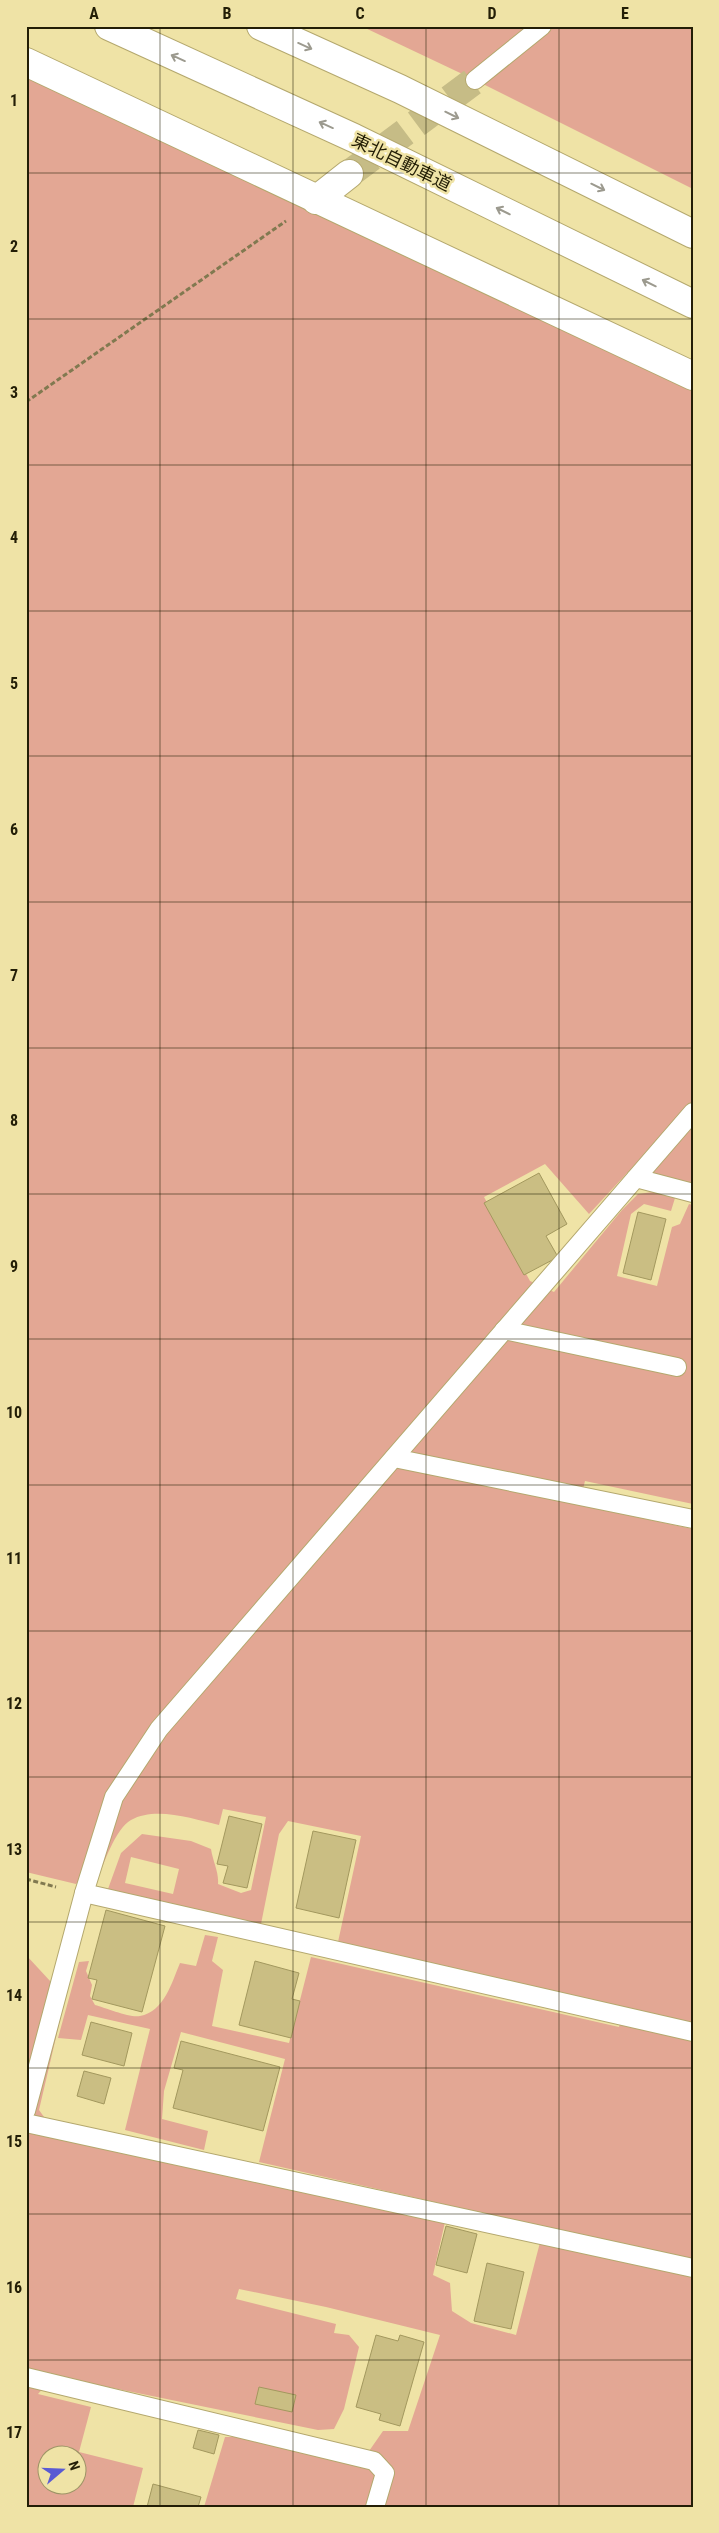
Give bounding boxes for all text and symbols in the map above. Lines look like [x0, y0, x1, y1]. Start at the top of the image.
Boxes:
text: A [89, 4, 99, 23]
text: B [223, 4, 232, 23]
text: C [355, 4, 365, 23]
text: D [487, 4, 497, 23]
text: E [621, 4, 629, 23]
one-way arrow [297, 42, 312, 52]
one-way arrow [171, 52, 186, 62]
text: 1 [10, 91, 18, 110]
one-way arrow [444, 111, 459, 120]
one-way arrow [319, 119, 334, 129]
street label: 東北自動車道 [349, 129, 455, 195]
one-way arrow [590, 183, 605, 192]
one-way arrow [496, 206, 511, 215]
text: 2 [10, 237, 18, 256]
one-way arrow [642, 278, 657, 287]
text: 3 [10, 383, 18, 402]
text: 4 [10, 528, 18, 547]
text: 5 [10, 674, 18, 693]
text: 6 [10, 820, 18, 839]
text: 7 [10, 966, 18, 985]
text: 8 [10, 1111, 18, 1130]
text: 9 [10, 1257, 18, 1276]
text: 10 [6, 1403, 22, 1422]
text: 11 [6, 1549, 22, 1568]
text: 12 [6, 1694, 22, 1713]
text: 13 [6, 1840, 22, 1859]
text: 14 [6, 1986, 22, 2005]
text: 15 [6, 2132, 22, 2151]
text: 16 [6, 2278, 22, 2297]
text: 17 [6, 2423, 22, 2442]
north arrow [38, 2446, 88, 2496]
text: N [65, 2459, 83, 2472]

